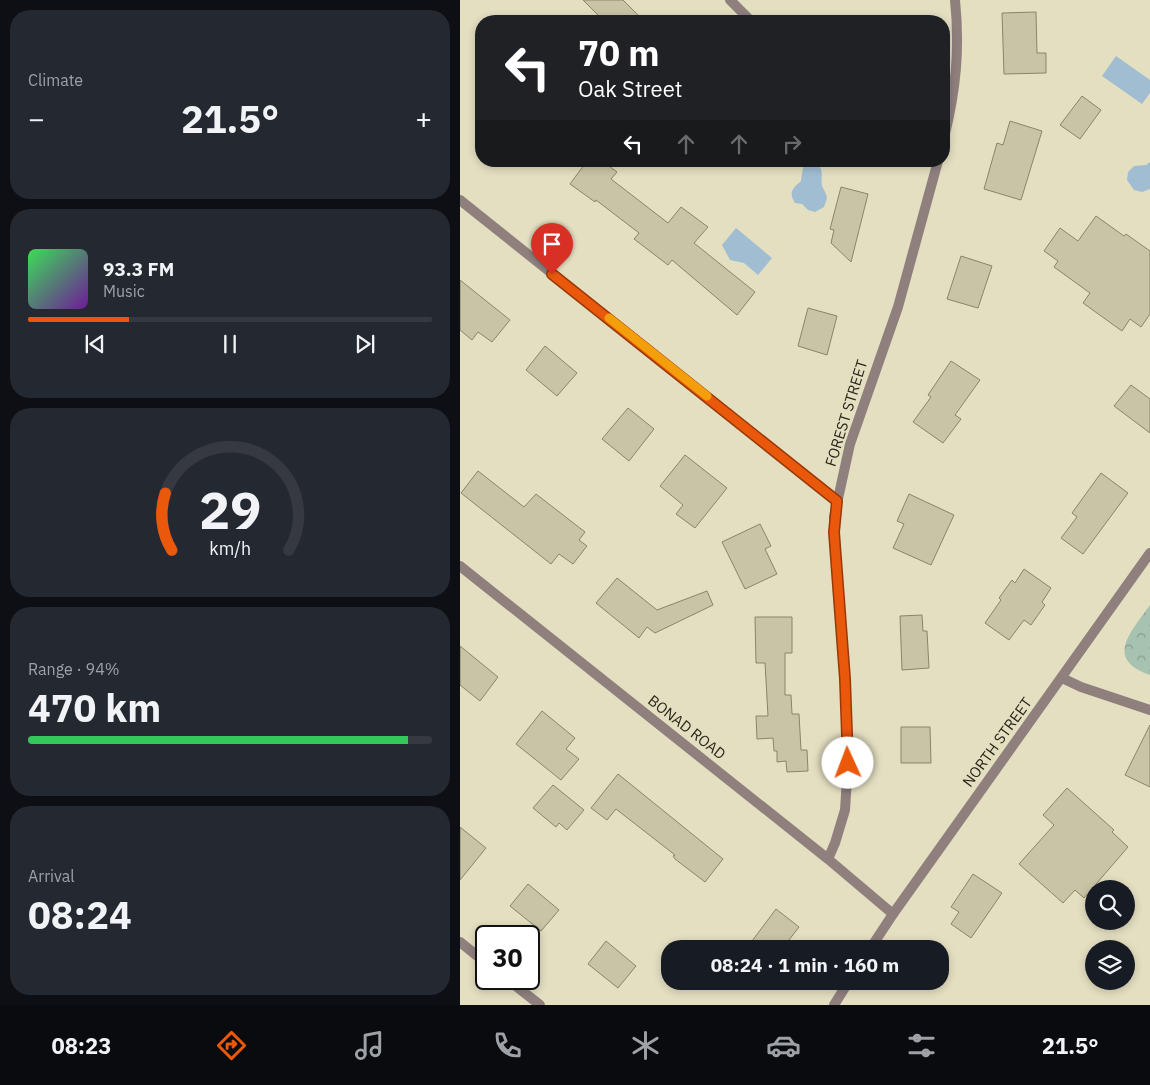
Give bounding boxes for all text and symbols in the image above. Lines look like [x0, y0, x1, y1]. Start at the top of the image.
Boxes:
text: 70 m [578, 30, 660, 76]
icon: left [495, 35, 560, 100]
text: Climate [28, 70, 83, 90]
text: Oak Street [578, 74, 682, 103]
text: 21.5° [181, 94, 279, 143]
text: − [28, 100, 45, 137]
text: + [415, 100, 432, 137]
icon: left [619, 130, 647, 158]
icon: ahead [672, 130, 700, 158]
icon: ahead [725, 130, 753, 158]
icon: right [778, 130, 806, 158]
pin [531, 223, 573, 274]
icon: arrive [538, 230, 566, 258]
text: 93.3 FM [103, 257, 174, 281]
text: Music [103, 281, 145, 301]
icon: previous [81, 330, 109, 358]
icon: pause [216, 330, 244, 358]
icon: next [351, 330, 379, 358]
street label: FOREST STREET [821, 357, 871, 469]
text: 29 [199, 476, 261, 543]
text: km/h [209, 537, 251, 560]
text: Range · 94% [28, 659, 120, 679]
text: 470 km [28, 683, 161, 732]
street label: BONAD ROAD [644, 691, 730, 763]
street label: NORTH STREET [958, 693, 1036, 790]
position arrow [821, 736, 873, 788]
text: Arrival [28, 866, 75, 886]
map controls [1085, 880, 1135, 990]
button: search [1085, 880, 1135, 930]
text: 08:24 [28, 890, 132, 939]
speed limit sign: 30 [475, 925, 540, 990]
button: layers [1085, 940, 1135, 990]
text: 08:24 · 1 min · 160 m [711, 953, 899, 977]
icon: directions [214, 1028, 249, 1063]
icon: music [352, 1028, 387, 1063]
icon: phone [490, 1028, 525, 1063]
icon: climate [628, 1028, 663, 1063]
icon: car [766, 1028, 801, 1063]
icon: filters [904, 1028, 939, 1063]
text: 08:23 [51, 1031, 112, 1060]
text: 21.5° [1042, 1031, 1099, 1060]

